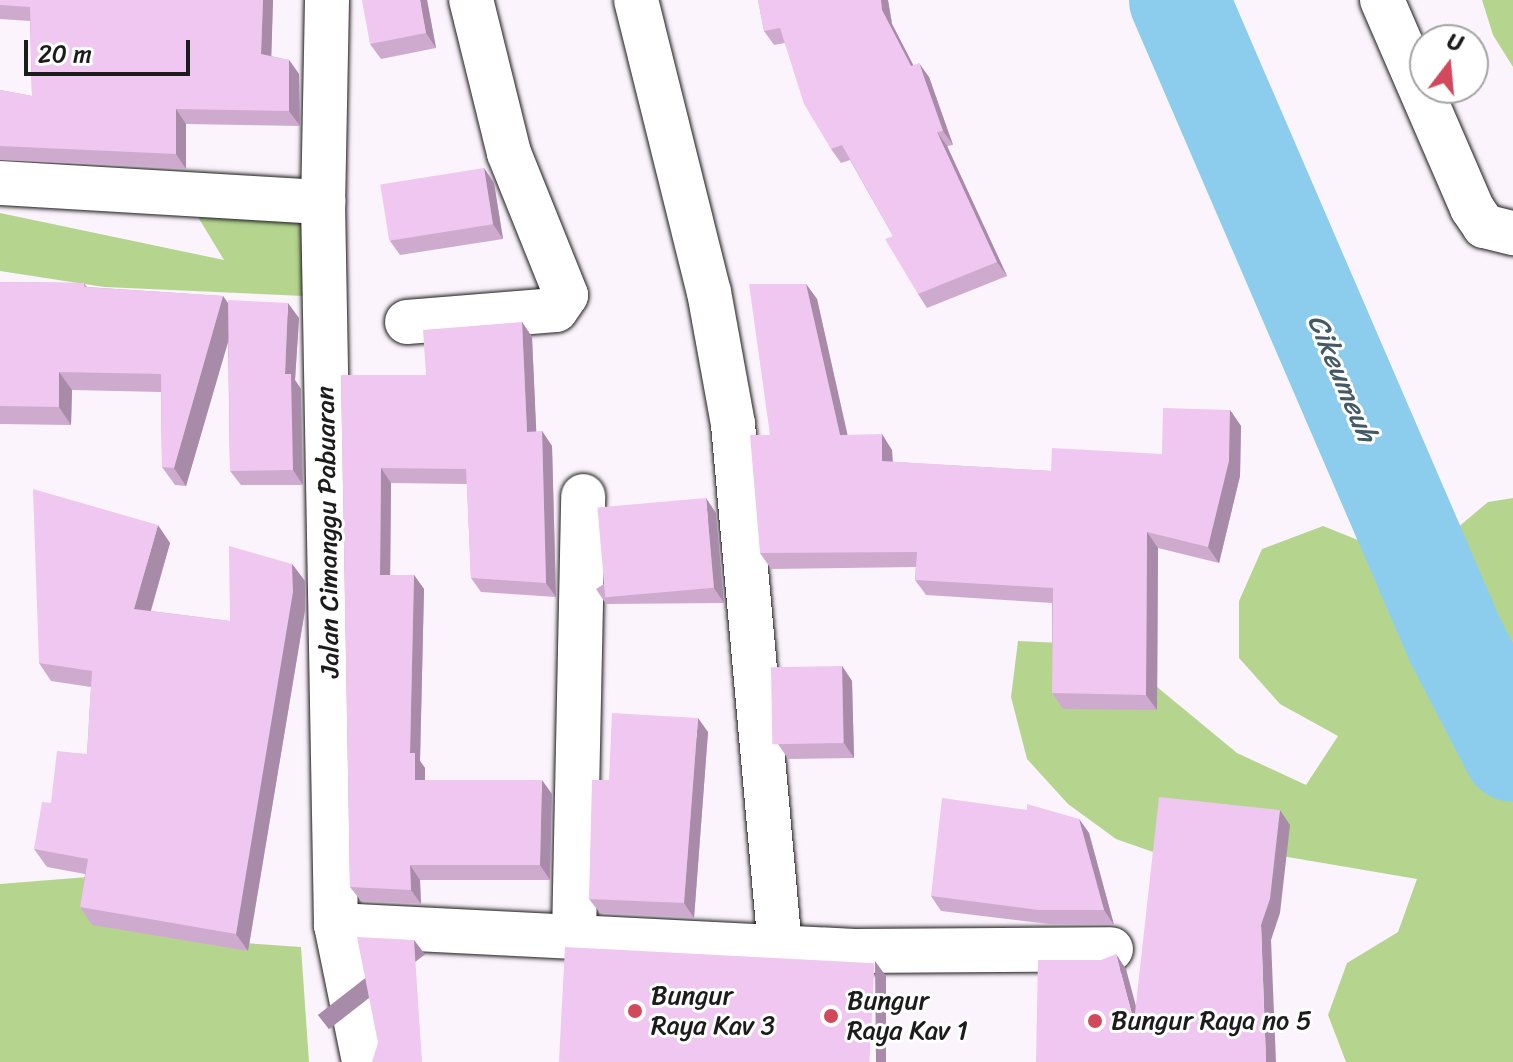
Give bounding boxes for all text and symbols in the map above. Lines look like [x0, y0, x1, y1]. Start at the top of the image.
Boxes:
text: U [1443, 22, 1468, 63]
scale bar [28, 24, 194, 74]
north arrow [1409, 24, 1489, 104]
text: 20 m [38, 33, 92, 75]
water label: Cikeumeuh [1300, 309, 1384, 447]
street label: Jalan Cimanggu Pabuaran [310, 386, 346, 678]
place label: Bungur Raya Kav 3 [651, 980, 775, 1042]
place label: Bungur Raya Kav 1 [847, 985, 968, 1046]
marker: Bungur Raya Kav 3 [626, 1002, 644, 1020]
place label: Bungur Raya no 5 [1111, 1005, 1312, 1037]
marker: Bungur Raya Kav 1 [822, 1007, 840, 1025]
marker: Bungur Raya no 5 [1086, 1012, 1104, 1030]

